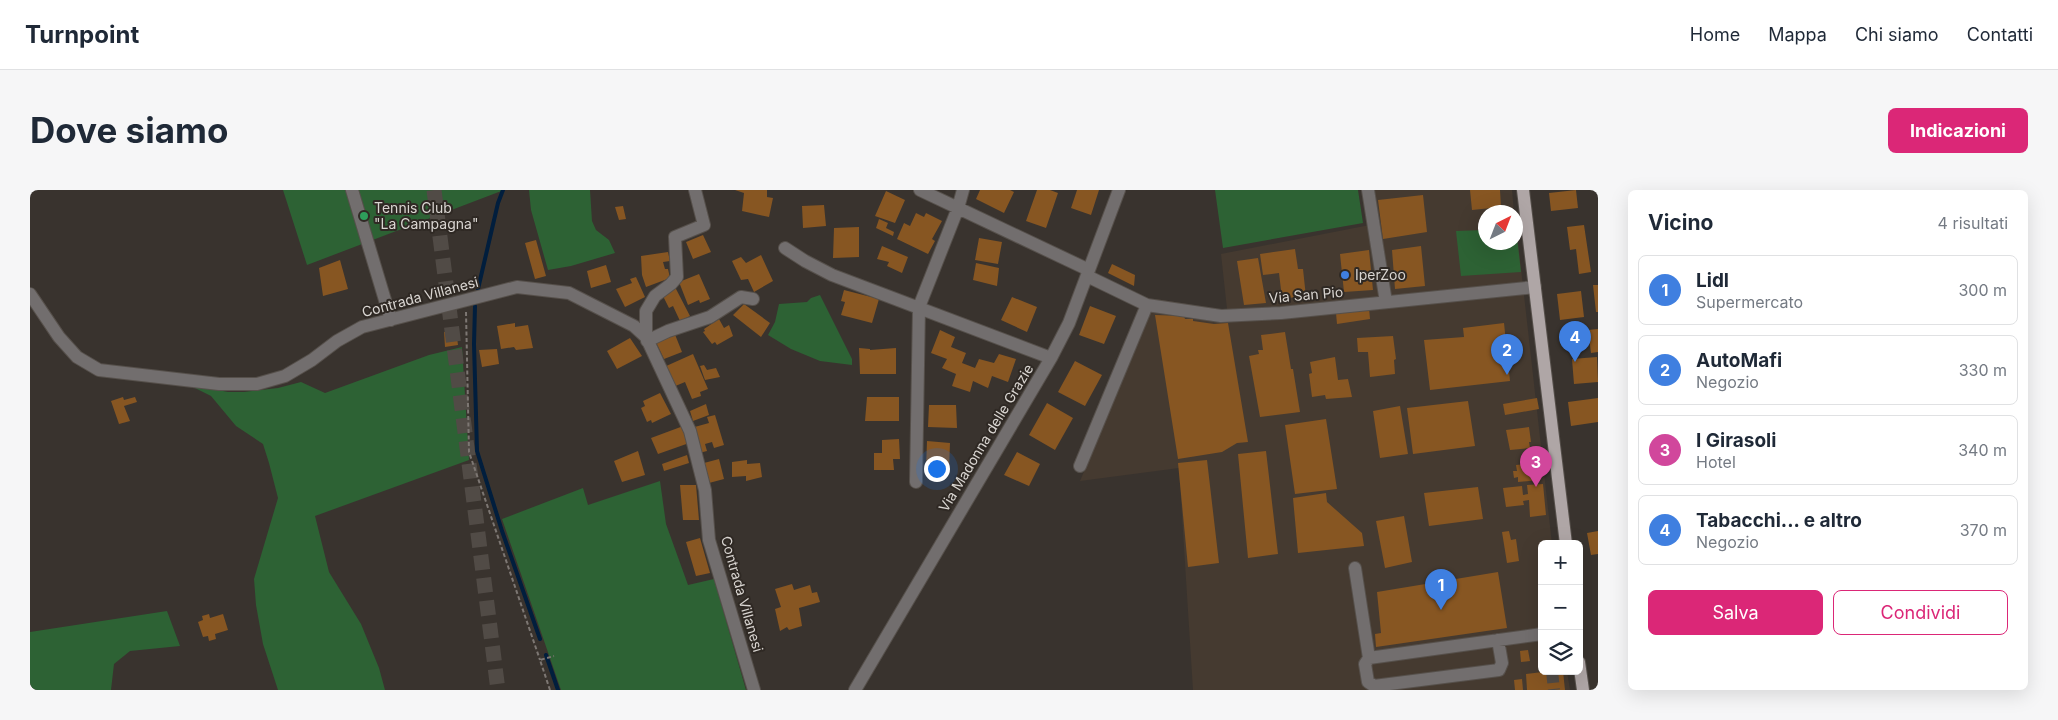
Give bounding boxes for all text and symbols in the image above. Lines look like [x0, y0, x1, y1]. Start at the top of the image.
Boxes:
text: Turnpoint [25, 20, 139, 49]
text: Home [1690, 24, 1740, 45]
text: Mappa [1768, 24, 1827, 45]
text: Chi siamo [1855, 24, 1939, 45]
text: Contatti [1967, 24, 2033, 45]
button: Indicazioni [1888, 108, 2028, 153]
text: Dove siamo [30, 109, 228, 151]
place label: Tennis Club "La Campagna" [374, 199, 478, 232]
north arrow [1478, 205, 1523, 250]
marker: Tennis Club "La Campagna" [358, 210, 370, 222]
text: Vicino [1648, 210, 1713, 235]
text: 4 risultati [1938, 213, 2008, 233]
place label: IperZoo [1355, 266, 1406, 283]
marker: IperZoo [1339, 269, 1351, 281]
text: Lidl [1696, 269, 1729, 292]
street label: Contrada Villanesi [360, 273, 480, 320]
text: 1 [1662, 280, 1668, 300]
text: 300 m [1958, 280, 2007, 300]
street label: Via San Pio [1268, 283, 1344, 306]
text: Supermercato [1696, 292, 1803, 312]
pin: 4 [1559, 321, 1591, 362]
pin: 2 [1491, 334, 1523, 375]
text: AutoMafi [1696, 349, 1782, 372]
text: 2 [1660, 360, 1670, 380]
text: 330 m [1959, 360, 2007, 380]
street label: Via Madonna delle Grazie [935, 361, 1036, 515]
text: Negozio [1696, 372, 1759, 392]
text: I Girasoli [1696, 429, 1776, 452]
text: 3 [1660, 440, 1670, 460]
text: 340 m [1958, 440, 2007, 460]
pin: 3 [1520, 446, 1552, 487]
text: Hotel [1696, 452, 1736, 472]
your location [924, 456, 950, 482]
text: Tabacchi... e altro [1696, 509, 1862, 532]
text: 4 [1660, 520, 1670, 540]
text: 370 m [1960, 520, 2007, 540]
text: Negozio [1696, 532, 1759, 552]
street label: Contrada Villanesi [718, 534, 767, 654]
map controls [1538, 540, 1583, 675]
button: + [1538, 540, 1583, 585]
pin: 1 [1425, 569, 1457, 610]
button: − [1538, 585, 1583, 630]
button: Salva [1648, 590, 1823, 635]
button: Condividi [1833, 590, 2008, 635]
button: layers [1538, 630, 1583, 675]

